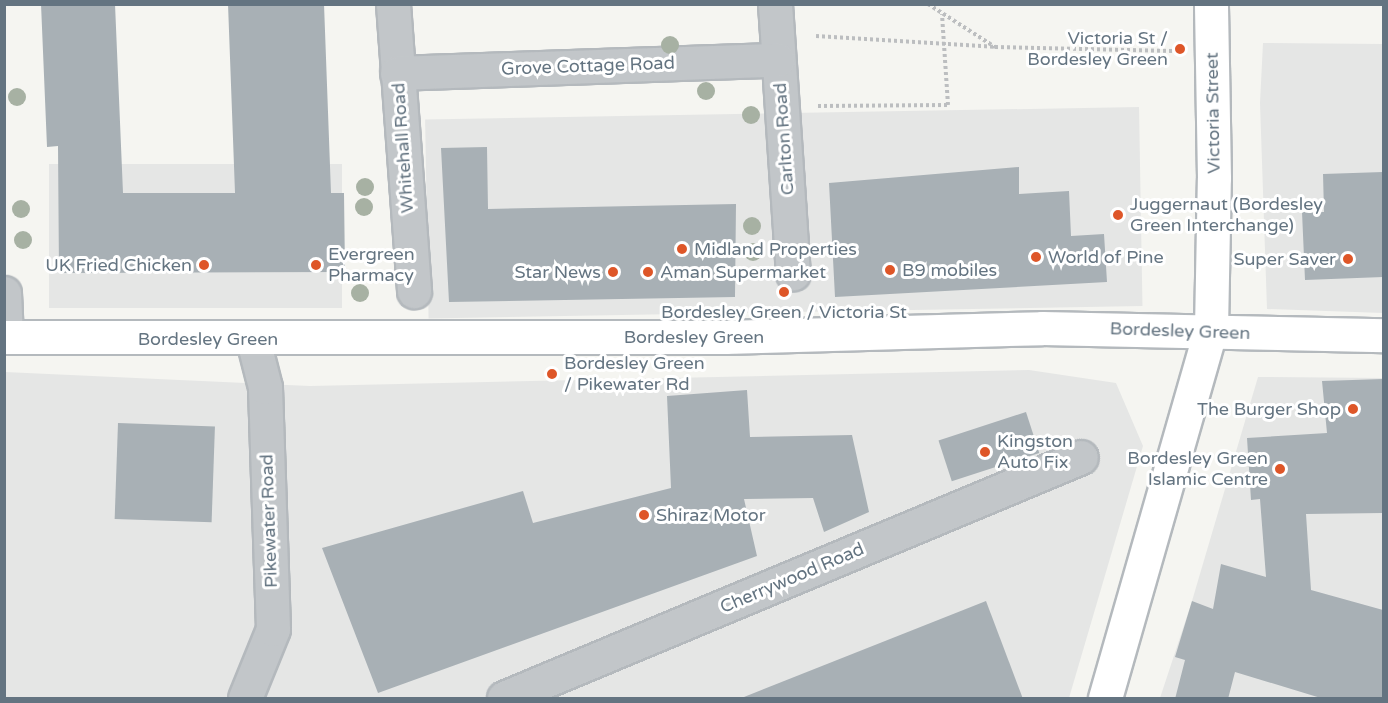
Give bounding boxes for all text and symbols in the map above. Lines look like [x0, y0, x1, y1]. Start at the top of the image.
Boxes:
place label: Victoria St / Bordesley Green [1027, 28, 1168, 70]
marker: Victoria St / Bordesley Green [1173, 42, 1187, 56]
street label: Grove Cottage Road [501, 52, 675, 80]
street label: Victoria Street [1201, 52, 1225, 174]
street label: Whitehall Road [388, 82, 418, 214]
street label: Carlton Road [769, 82, 799, 196]
place label: Juggernaut (Bordesley Green Interchange) [1130, 194, 1323, 236]
marker: Juggernaut (Bordesley Green Interchange) [1111, 208, 1125, 222]
place label: Midland Properties [694, 238, 857, 260]
marker: Midland Properties [675, 242, 689, 256]
place label: Evergreen Pharmacy [328, 244, 415, 286]
place label: World of Pine [1048, 246, 1164, 268]
place label: Super Saver [1233, 248, 1336, 270]
marker: World of Pine [1029, 250, 1043, 264]
marker: Super Saver [1341, 252, 1355, 266]
place label: UK Fried Chicken [45, 254, 192, 276]
marker: UK Fried Chicken [197, 258, 211, 272]
marker: Evergreen Pharmacy [309, 258, 323, 272]
place label: B9 mobiles [902, 259, 997, 281]
place label: Star News [515, 261, 601, 283]
place label: Aman Supermarket [660, 261, 826, 283]
marker: B9 mobiles [883, 263, 897, 277]
marker: Star News [606, 265, 620, 279]
marker: Aman Supermarket [641, 265, 655, 279]
marker: Bordesley Green / Victoria St [777, 285, 791, 299]
place label: Bordesley Green / Victoria St [661, 301, 907, 323]
street label: Bordesley Green [1109, 318, 1251, 344]
street label: Bordesley Green [624, 326, 764, 348]
street label: Bordesley Green [138, 328, 278, 350]
place label: Bordesley Green / Pikewater Rd [564, 353, 705, 395]
marker: Bordesley Green / Pikewater Rd [545, 367, 559, 381]
place label: The Burger Shop [1197, 398, 1341, 420]
marker: The Burger Shop [1346, 402, 1360, 416]
place label: Kingston Auto Fix [997, 431, 1073, 474]
marker: Kingston Auto Fix [978, 445, 992, 459]
place label: Bordesley Green Islamic Centre [1127, 448, 1268, 490]
street label: Pikewater Road [256, 454, 282, 588]
marker: Bordesley Green Islamic Centre [1273, 462, 1287, 476]
place label: Shiraz Motor [656, 504, 766, 526]
marker: Shiraz Motor [637, 508, 651, 522]
street label: Cherrywood Road [717, 538, 867, 618]

